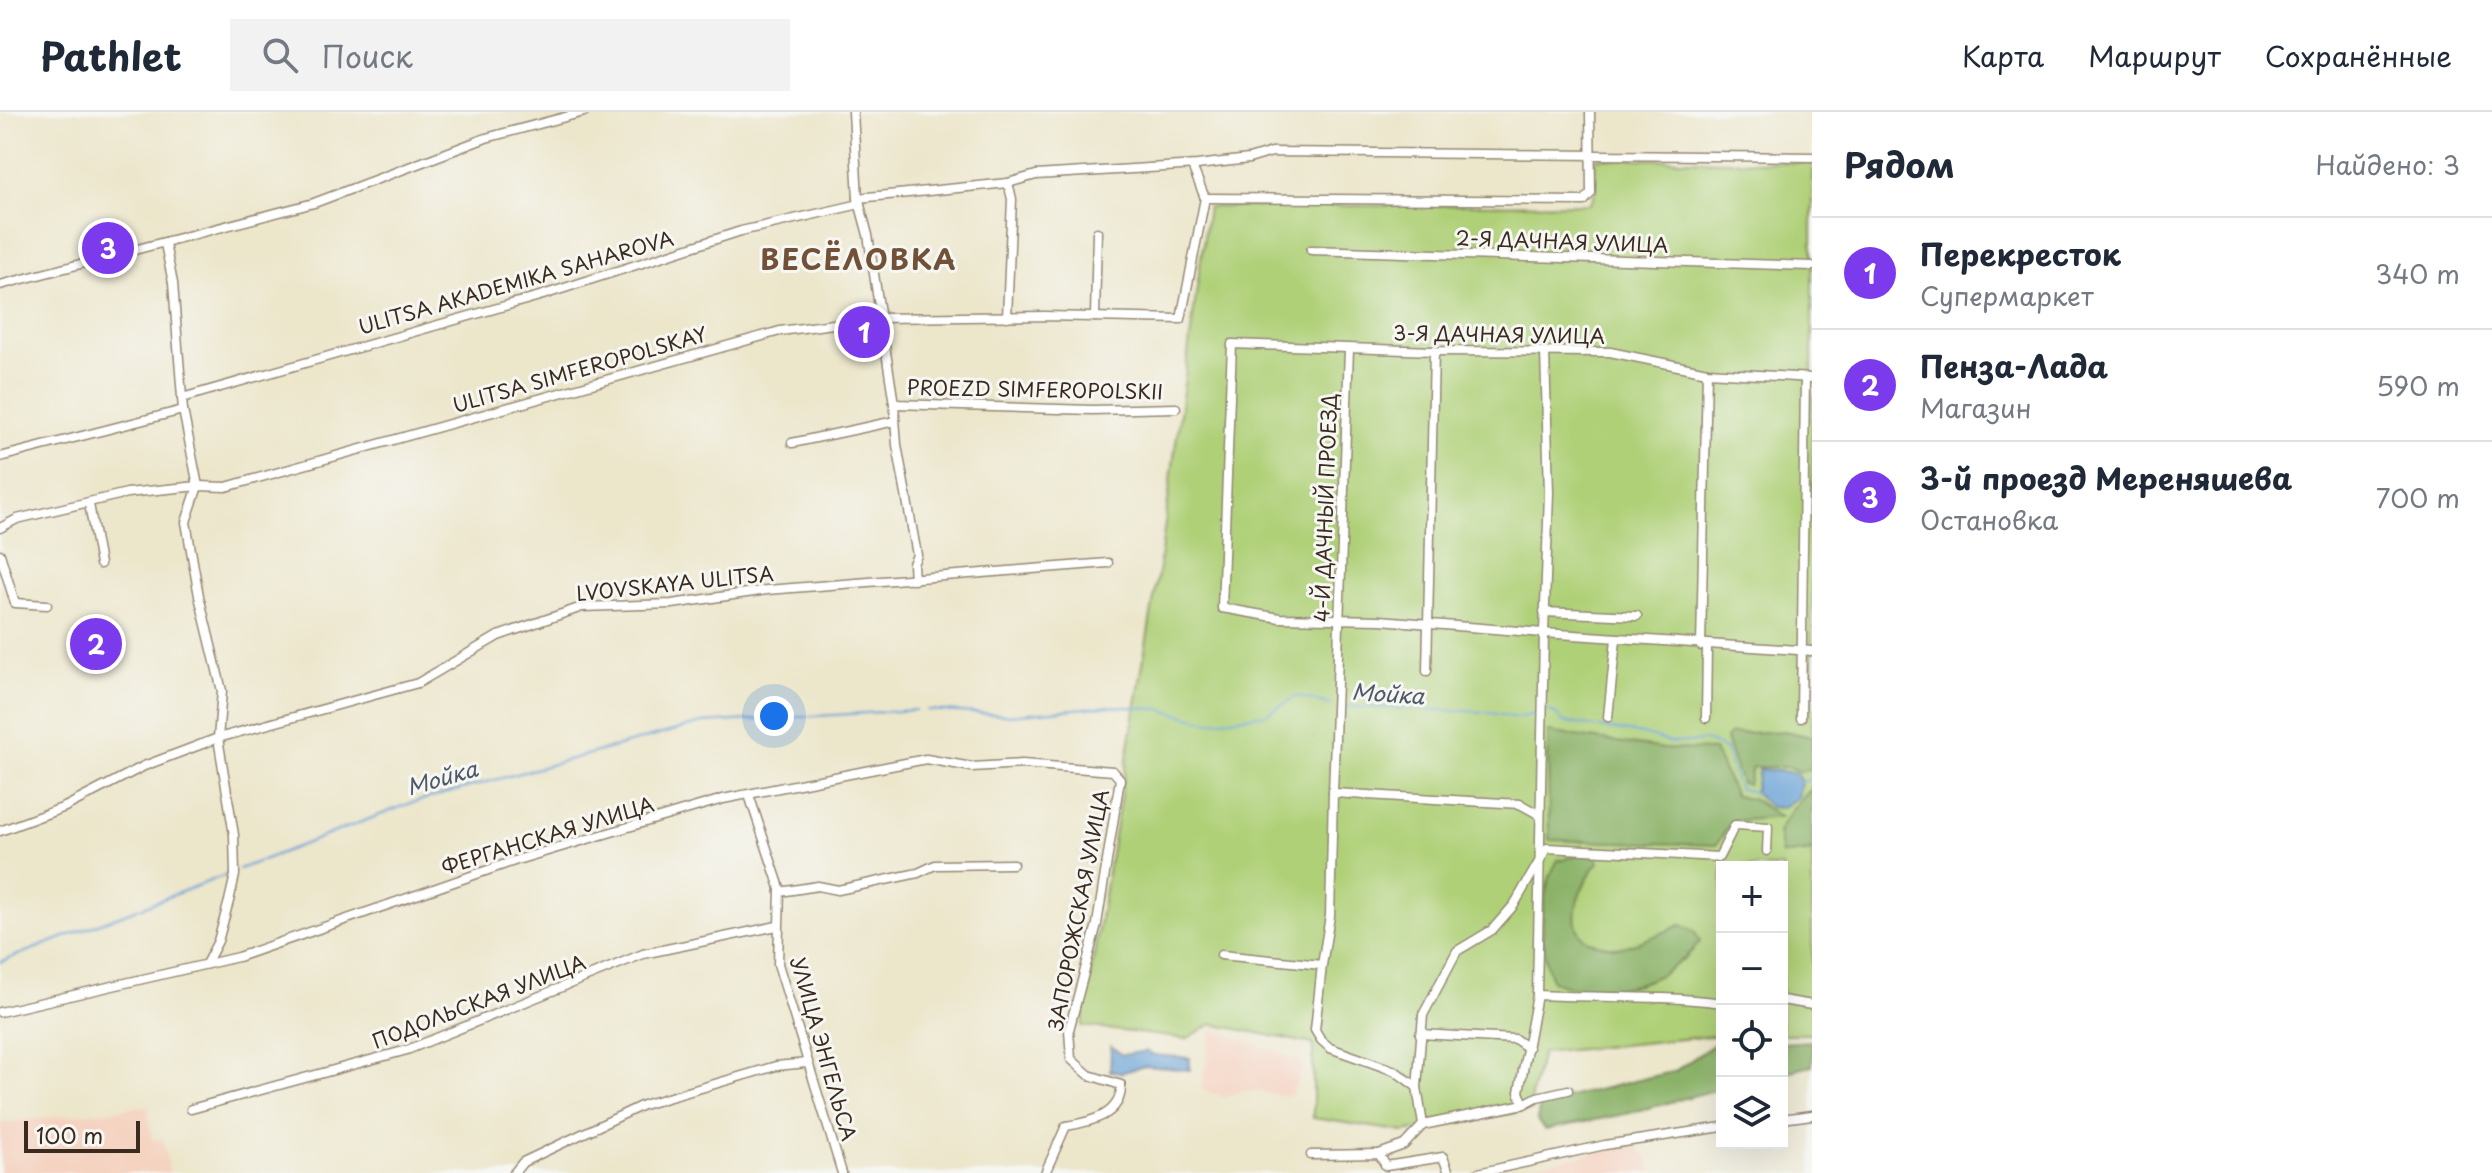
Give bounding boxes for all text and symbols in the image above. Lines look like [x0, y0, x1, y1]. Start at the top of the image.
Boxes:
search box [230, 19, 790, 91]
text: Pathlet [40, 27, 182, 84]
icon: search [258, 33, 302, 77]
text: Поиск [322, 33, 413, 78]
text: Карта [1962, 34, 2044, 77]
text: Маршрут [2088, 34, 2221, 77]
text: Сохранённые [2265, 34, 2452, 77]
text: Рядом [1844, 138, 1955, 190]
text: Найдено: 3 [2316, 145, 2460, 184]
pin: 3 [82, 218, 134, 278]
street label: 2-Я ДАЧНАЯ УЛИЦА [1455, 222, 1669, 260]
street label: ULITSA AKADEMIKA SAHAROVA [355, 223, 677, 341]
text: Перекресток [1920, 231, 2121, 276]
district label: ВЕСЁЛОВКА [760, 237, 958, 280]
text: 1 [1864, 254, 1876, 293]
text: 340 m [2375, 254, 2460, 293]
text: Супермаркет [1920, 276, 2094, 315]
pin: 1 [838, 302, 890, 362]
street label: 3-Я ДАЧНАЯ УЛИЦА [1393, 317, 1605, 351]
street label: ULITSA SIMFEROPOLSKAY [449, 318, 711, 420]
text: Пенза-Лада [1920, 343, 2108, 388]
text: 2 [1861, 366, 1879, 405]
text: 590 m [2376, 366, 2460, 405]
street label: PROEZD SIMFEROPOLSKII [906, 372, 1164, 406]
text: Магазин [1920, 388, 2031, 427]
street label: 4-Й ДАЧНЫЙ ПРОЕЗД [1306, 393, 1344, 623]
text: 3-й проезд Мереняшева [1920, 455, 2292, 500]
text: 3 [1861, 478, 1879, 517]
text: 700 m [2376, 478, 2460, 517]
text: Остановка [1920, 500, 2058, 539]
street label: LVOVSKAYA ULITSA [575, 558, 775, 608]
pin: 2 [70, 614, 122, 674]
water label: Мойка [1351, 674, 1427, 712]
your location [754, 696, 794, 736]
water label: Мойка [402, 750, 482, 802]
street label: ЗАПОРОЖСКАЯ УЛИЦА [1040, 787, 1116, 1033]
street label: ФЕРГАНСКАЯ УЛИЦА [438, 788, 658, 882]
map controls [1716, 861, 1788, 1149]
button: + [1716, 861, 1788, 933]
button: − [1716, 933, 1788, 1005]
street label: ПОДОЛЬСКАЯ УЛИЦА [367, 946, 590, 1056]
street label: УЛИЦА ЭНГЕЛЬСА [783, 953, 865, 1144]
button: locate [1716, 1005, 1788, 1077]
button: layers [1716, 1077, 1788, 1149]
scale bar [24, 1117, 140, 1153]
text: 100 m [36, 1118, 103, 1151]

